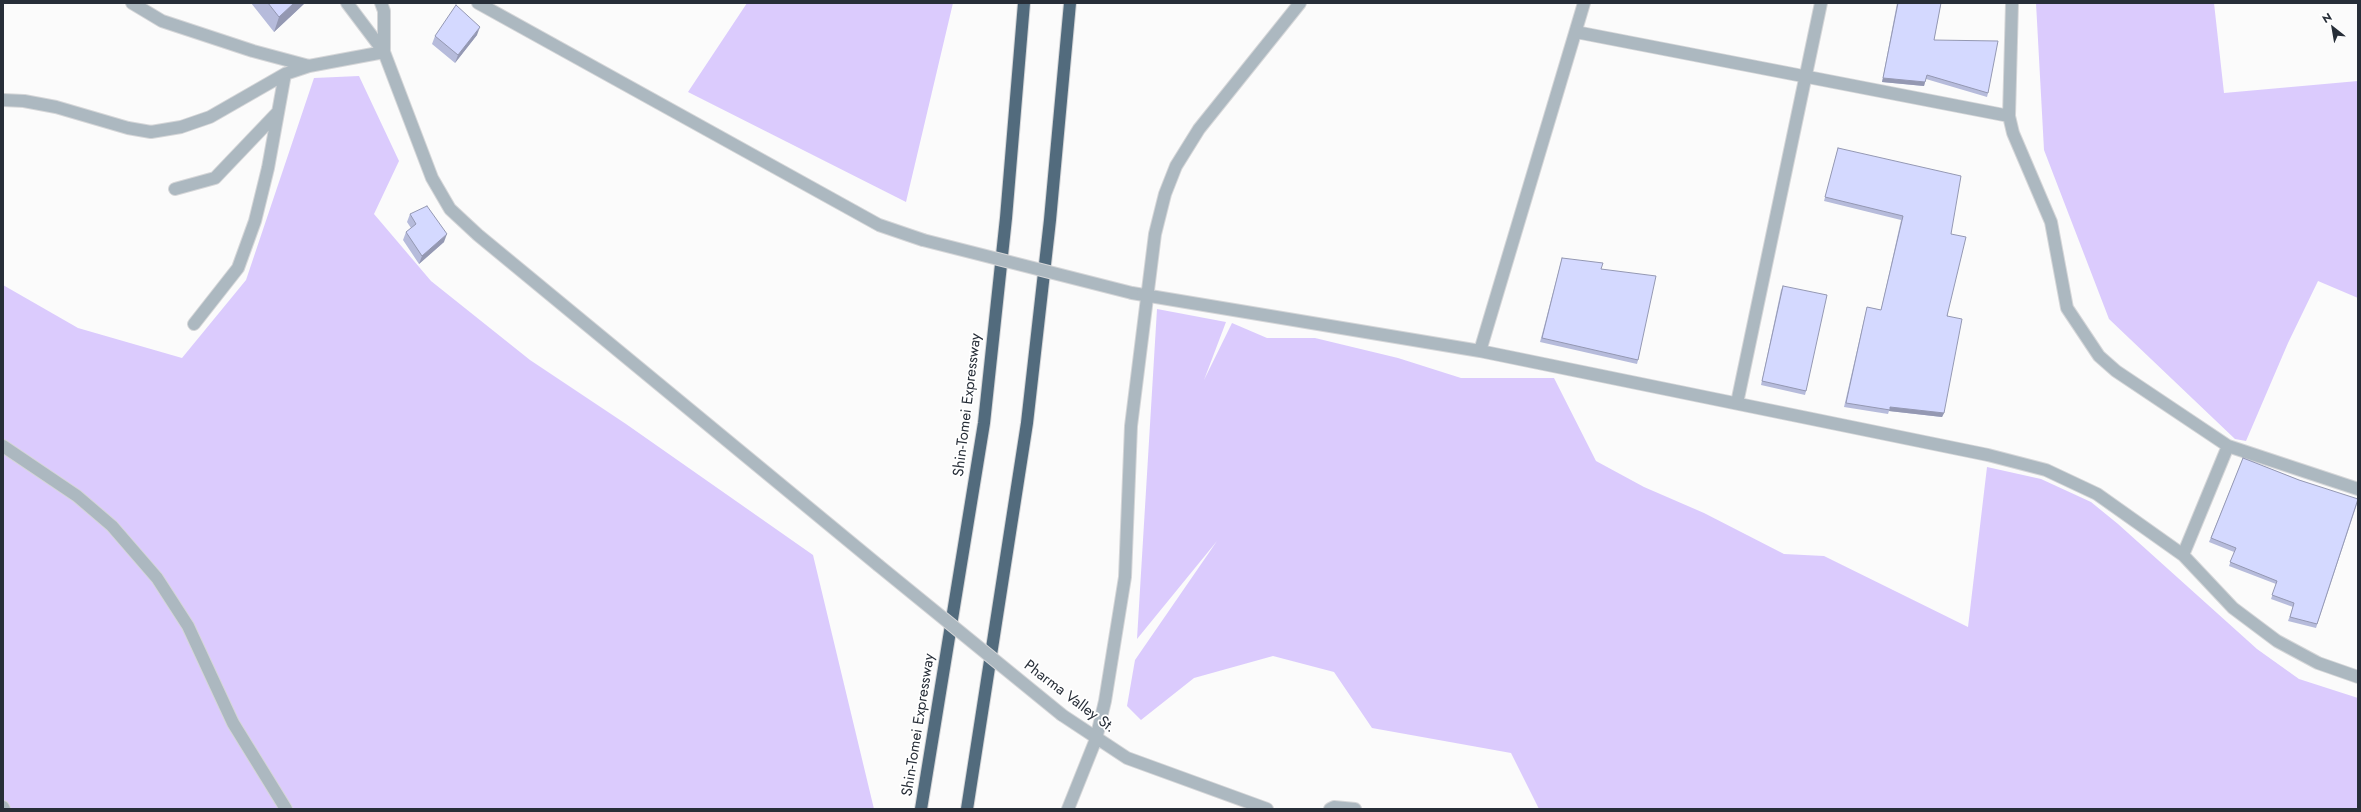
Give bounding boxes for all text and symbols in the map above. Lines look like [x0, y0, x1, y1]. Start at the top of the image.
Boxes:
north arrow [2313, 8, 2353, 48]
text: N [2319, 9, 2335, 27]
street label: Shin-Tomei Expressway [950, 332, 986, 478]
street label: Shin-Tomei Expressway [899, 652, 939, 798]
street label: Pharma Valley St. [1020, 657, 1118, 737]

